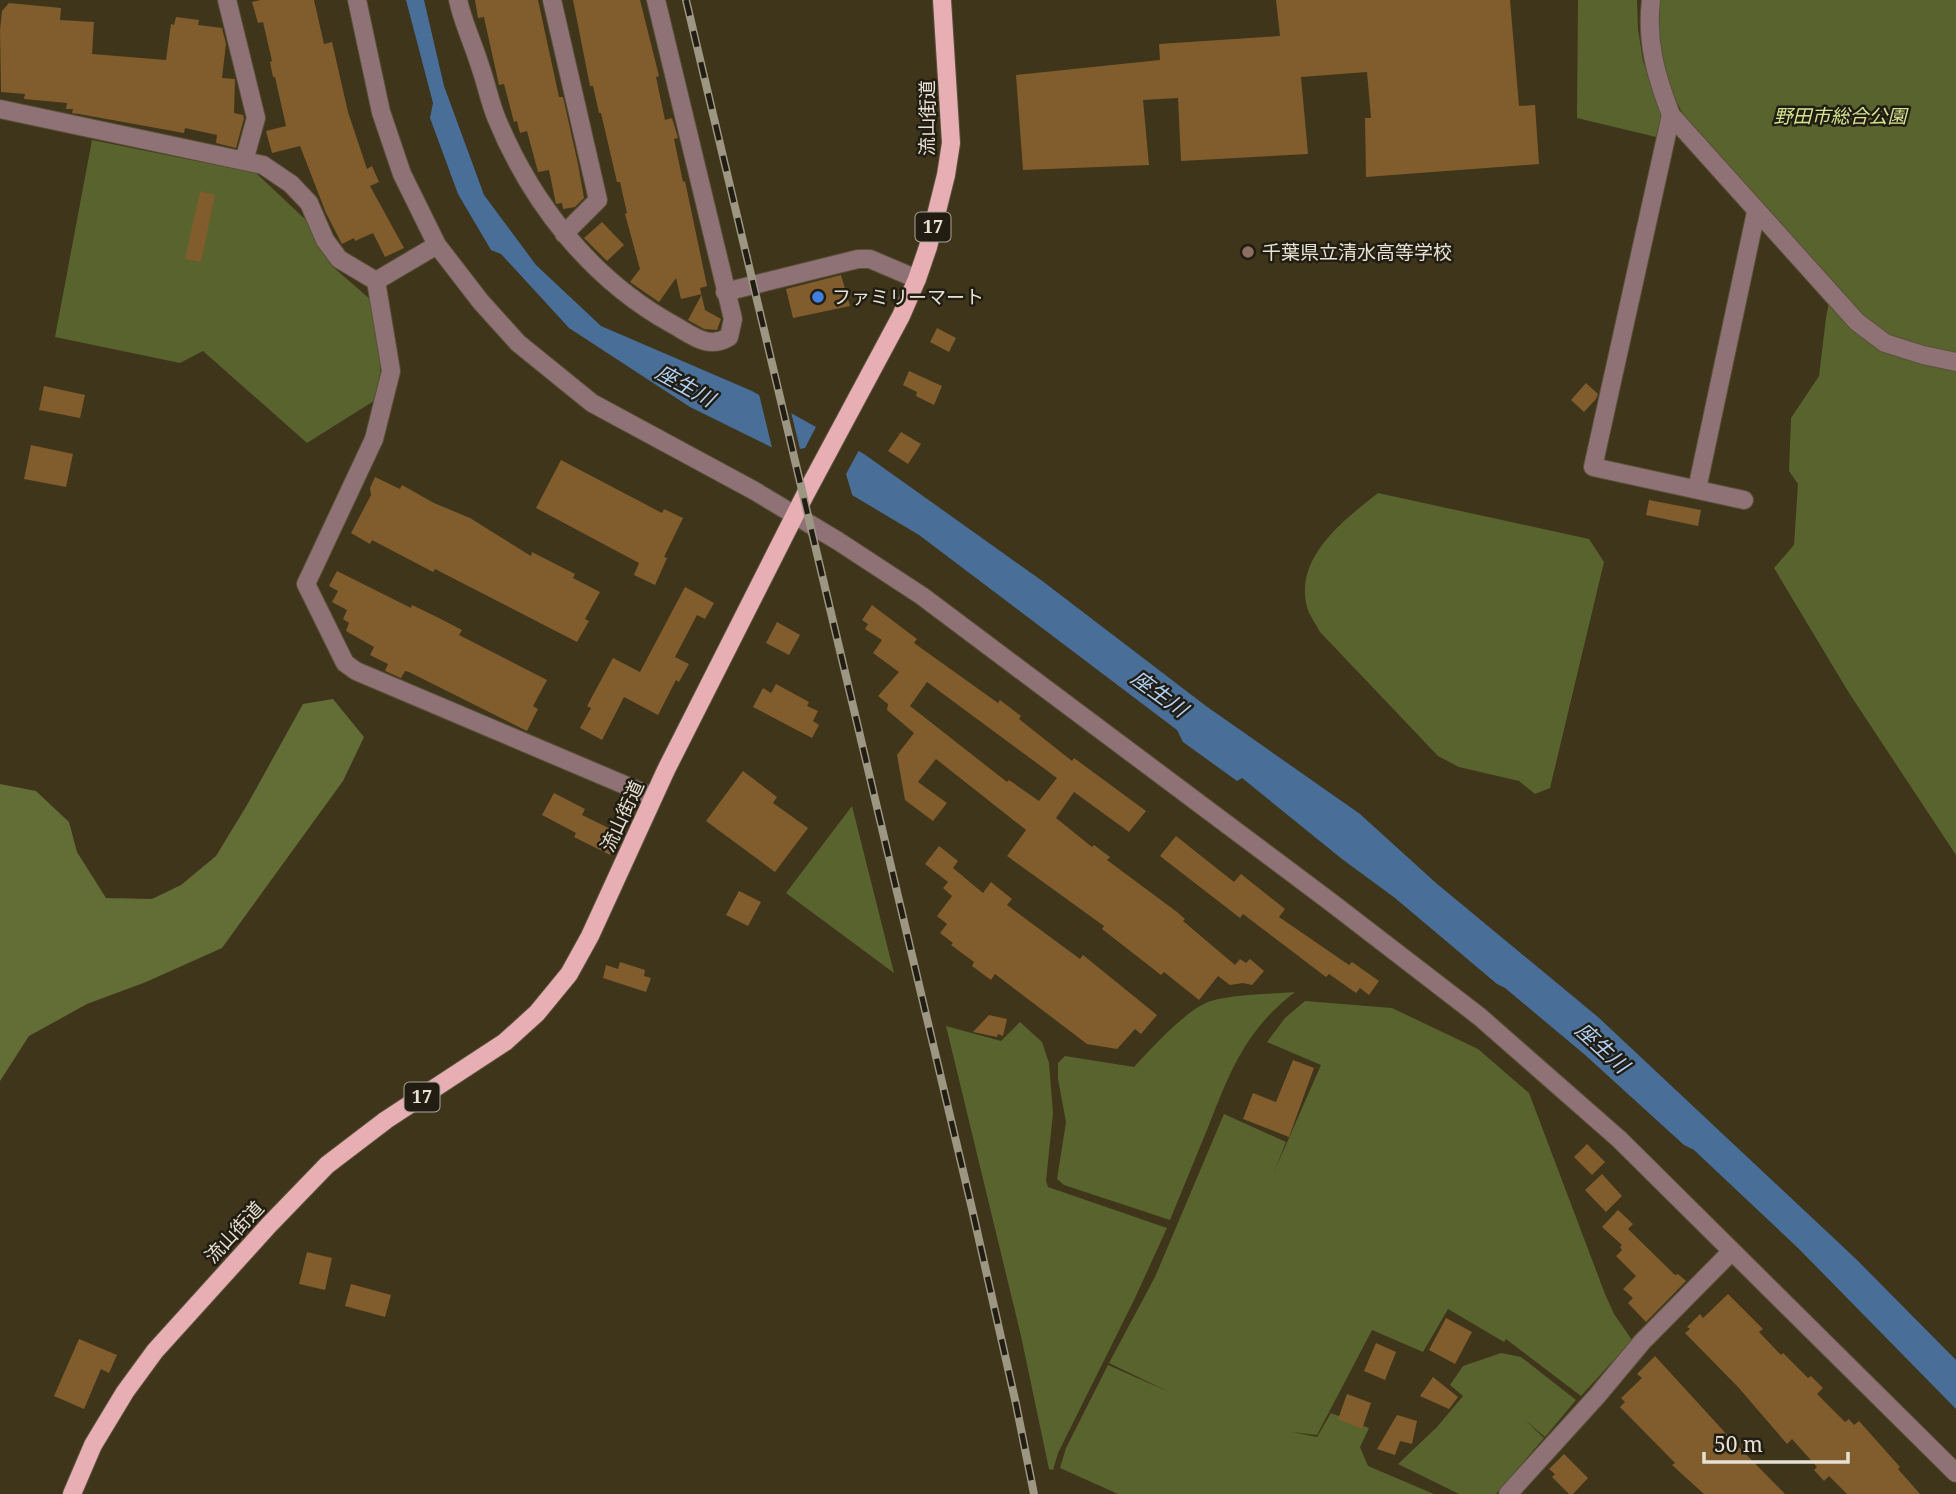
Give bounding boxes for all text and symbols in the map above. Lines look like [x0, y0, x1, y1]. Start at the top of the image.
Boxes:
street label: 流山街道 [914, 80, 940, 156]
park label: 野田市総合公園 [1773, 103, 1909, 129]
road number: 17 [916, 212, 950, 242]
place label: 千葉県立清水高等学校 [1262, 239, 1452, 265]
marker: 千葉県立清水高等学校 [1240, 244, 1256, 260]
place label: ファミリーマート [832, 284, 984, 310]
marker: ファミリーマート [810, 289, 826, 305]
water label: 座生川 [651, 358, 722, 414]
water label: 座生川 [1126, 663, 1195, 724]
street label: 流山街道 [594, 776, 650, 856]
water label: 座生川 [1570, 1016, 1637, 1080]
road number: 17 [404, 1082, 440, 1112]
street label: 流山街道 [199, 1195, 269, 1269]
scale bar [1704, 1420, 1848, 1464]
text: 50 m [1714, 1430, 1763, 1458]

